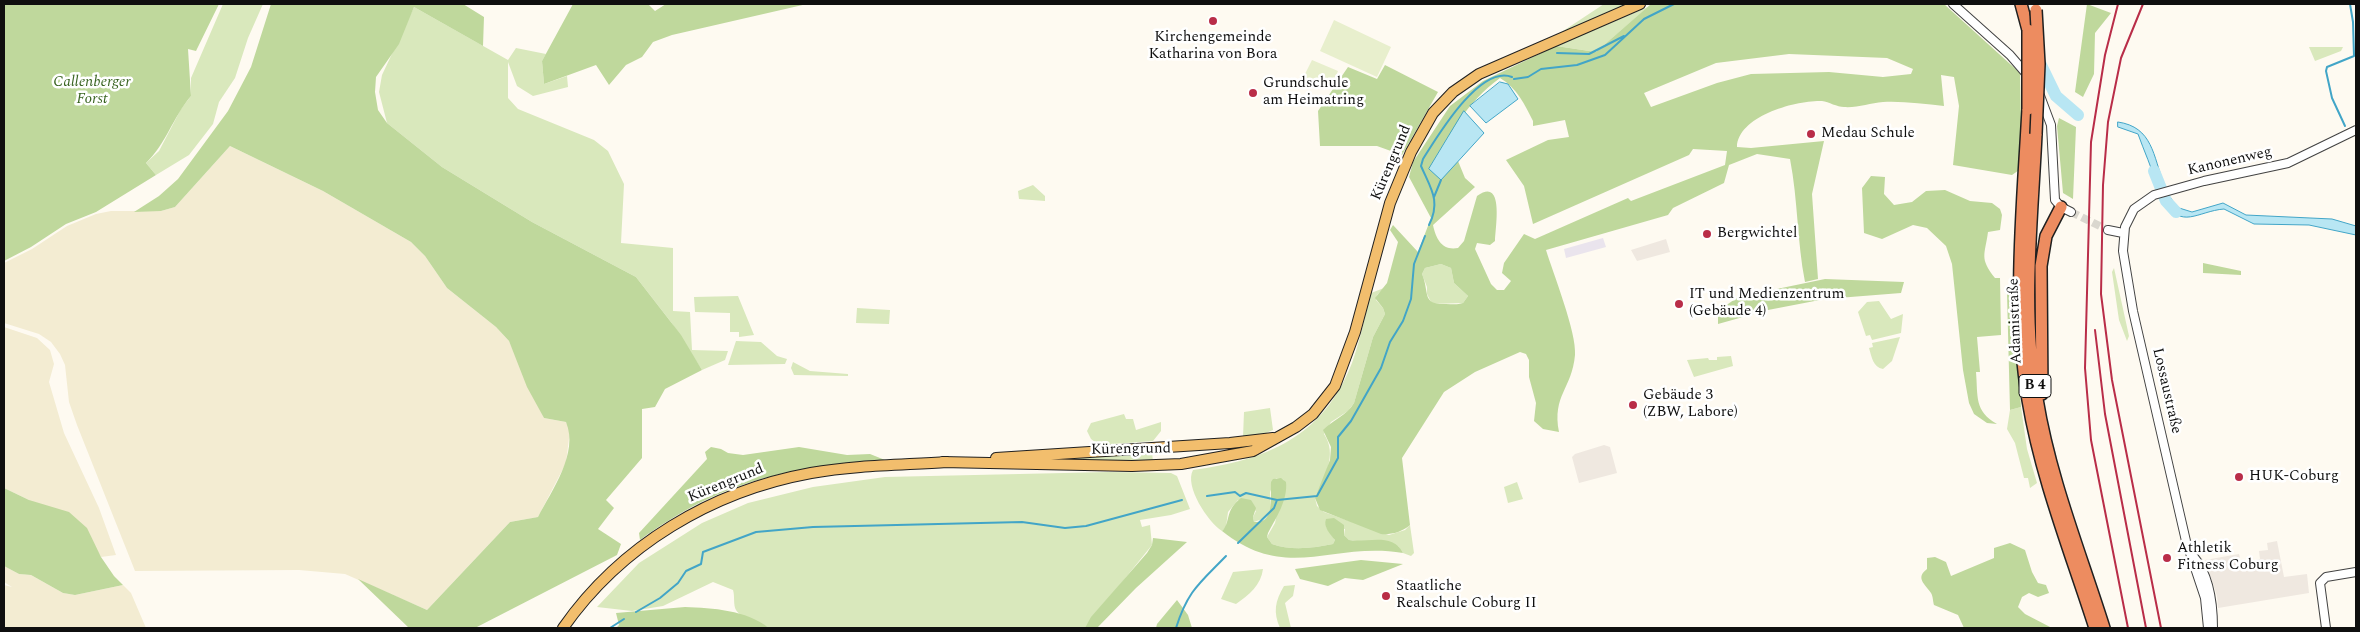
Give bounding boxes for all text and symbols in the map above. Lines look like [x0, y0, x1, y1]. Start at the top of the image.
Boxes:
marker: Kirchengemeinde Katharina von Bora [1207, 15, 1219, 27]
place label: Kirchengemeinde Katharina von Bora [1149, 29, 1277, 64]
park label: Callenberger Forst [53, 74, 131, 109]
place label: Grundschule am Heimatring [1263, 75, 1364, 110]
marker: Grundschule am Heimatring [1247, 87, 1259, 99]
street label: Kürengrund [1368, 123, 1416, 203]
place label: Medau Schule [1821, 125, 1915, 143]
marker: Medau Schule [1805, 128, 1817, 140]
street label: Kanonenweg [2186, 144, 2274, 180]
place label: Bergwichtel [1717, 225, 1797, 243]
marker: Bergwichtel [1701, 228, 1713, 240]
street label: Adamistraße [2006, 278, 2026, 364]
place label: IT und Medienzentrum (Gebäude 4) [1689, 286, 1844, 321]
marker: IT und Medienzentrum (Gebäude 4) [1673, 298, 1685, 310]
street label: Lossaustraße [2147, 346, 2185, 436]
road number: B 4 [2019, 374, 2051, 398]
place label: Gebäude 3 (ZBW, Labore) [1643, 387, 1738, 422]
marker: Gebäude 3 (ZBW, Labore) [1627, 399, 1639, 411]
street label: Kürengrund [1091, 440, 1171, 460]
street label: Kürengrund [685, 461, 767, 507]
place label: HUK-Coburg [2249, 468, 2339, 486]
marker: HUK-Coburg [2233, 471, 2245, 483]
place label: Athletik Fitness Coburg [2177, 540, 2279, 575]
marker: Athletik Fitness Coburg [2161, 552, 2173, 564]
place label: Staatliche Realschule Coburg II [1396, 578, 1536, 613]
marker: Staatliche Realschule Coburg II [1380, 590, 1392, 602]

